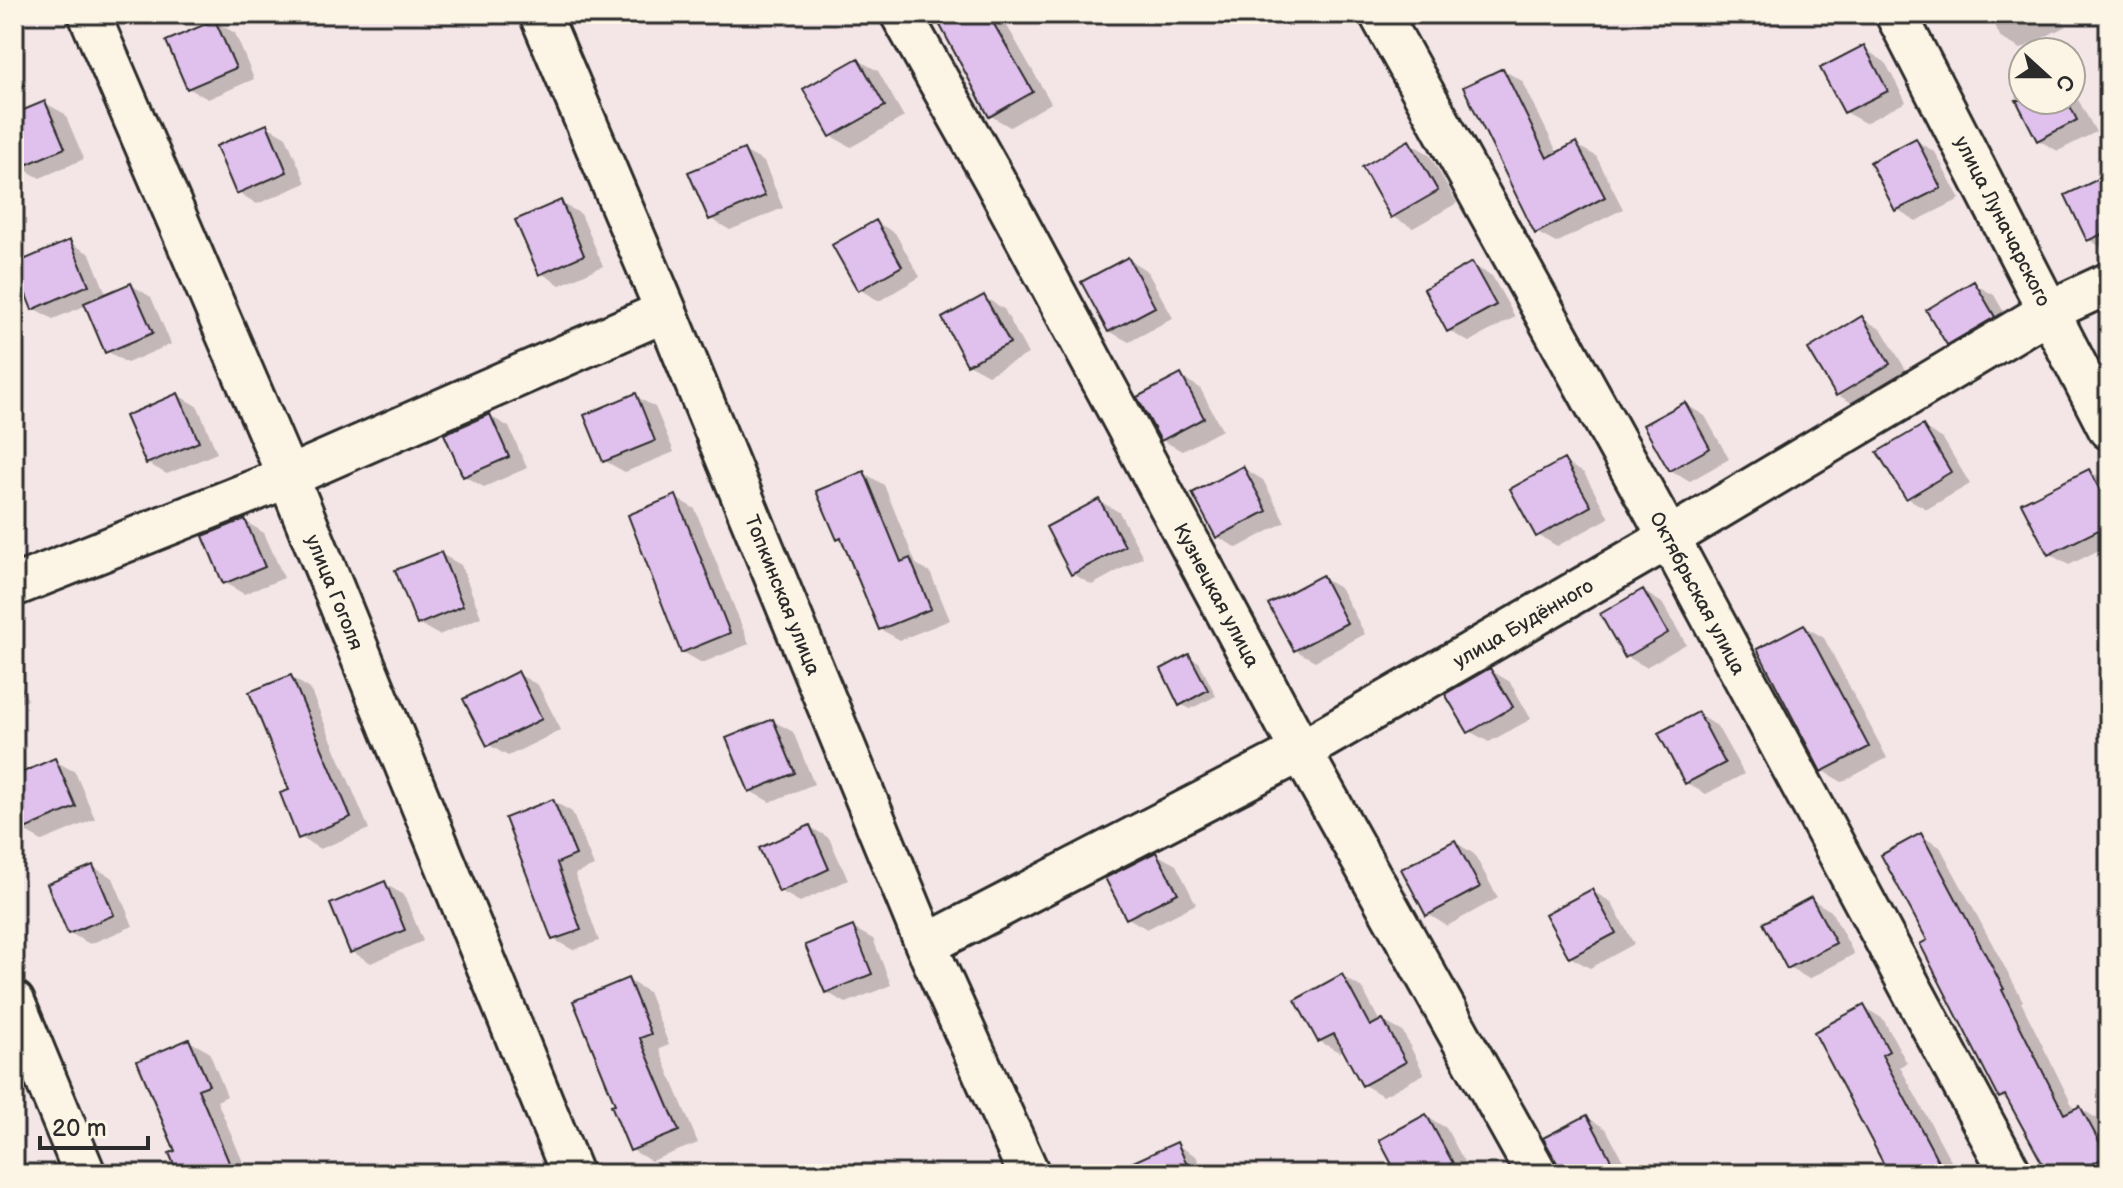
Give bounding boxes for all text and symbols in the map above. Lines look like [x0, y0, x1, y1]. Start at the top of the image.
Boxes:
north arrow [2007, 36, 2087, 116]
text: С [2049, 71, 2080, 95]
street label: улица Луначарского [1949, 132, 2055, 310]
street label: Октябрьская улица [1644, 508, 1750, 679]
street label: Топкинская улица [739, 512, 825, 679]
street label: Кузнецкая улица [1168, 519, 1264, 672]
street label: улица Гоголя [300, 531, 368, 654]
street label: улица Будённого [1449, 574, 1598, 674]
scale bar [40, 1100, 148, 1150]
text: 20 m [52, 1114, 107, 1143]

